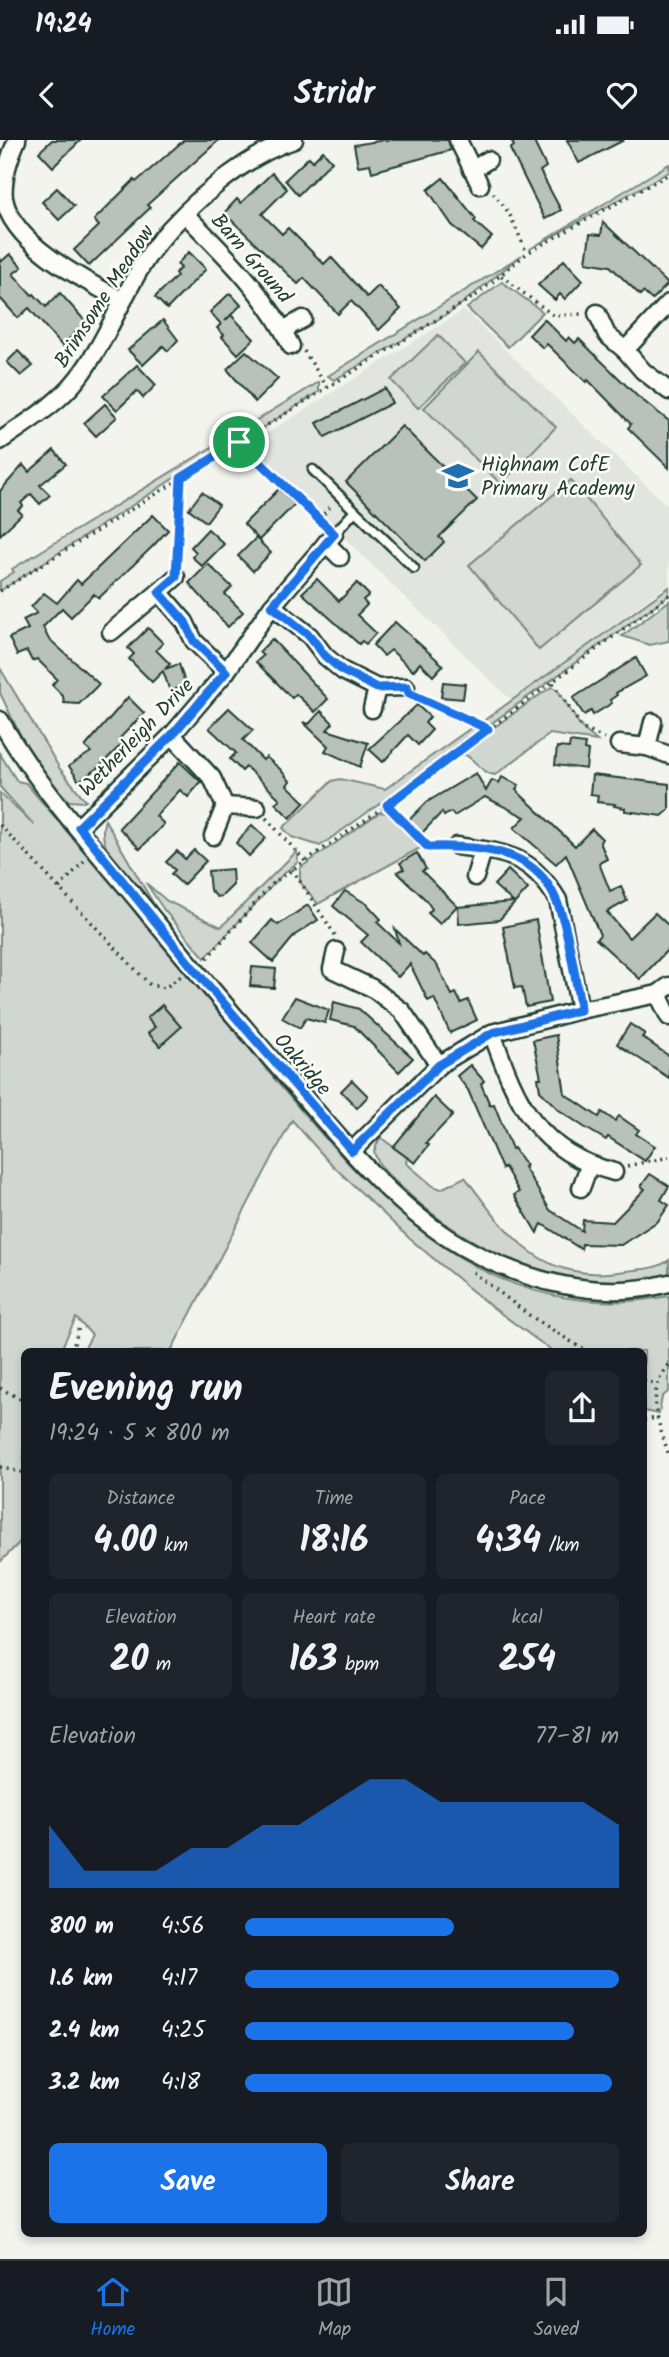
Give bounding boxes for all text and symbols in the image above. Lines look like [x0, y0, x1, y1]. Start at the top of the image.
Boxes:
text: 19:24 [35, 4, 92, 46]
text: Stridr [294, 69, 375, 120]
icon: back [28, 76, 66, 114]
icon: heart [603, 76, 641, 114]
street label: Barn Ground [202, 206, 300, 312]
street label: Brimsome Meadow [46, 218, 165, 375]
pin [209, 412, 269, 472]
icon: arrive [220, 423, 258, 461]
place label: Highnam CofE Primary Academy [481, 449, 635, 506]
school or university icon: Highnam CofE Primary Academy [441, 459, 475, 493]
street label: Wetherleigh Drive [71, 671, 203, 805]
street label: Oakridge [265, 1026, 339, 1104]
text: Evening run [49, 1360, 243, 1420]
button: share [545, 1371, 619, 1445]
text: 19:24 · 5 × 800 m [49, 1416, 229, 1452]
text: Distance [107, 1484, 175, 1514]
text: Time [315, 1484, 353, 1514]
text: Pace [509, 1484, 545, 1514]
text: 4.00 [93, 1514, 156, 1570]
text: 18:16 [299, 1514, 369, 1570]
text: 4:34 [475, 1514, 541, 1570]
text: km [156, 1531, 188, 1561]
text: /km [541, 1531, 579, 1561]
text: Elevation [105, 1603, 177, 1633]
text: Heart rate [293, 1603, 375, 1633]
text: kcal [512, 1603, 543, 1633]
text: 20 [110, 1633, 148, 1689]
text: 163 [289, 1633, 337, 1689]
text: 254 [499, 1633, 556, 1689]
text: m [148, 1650, 171, 1680]
text: bpm [337, 1650, 379, 1680]
text: Elevation [49, 1719, 136, 1755]
text: 77–81 m [535, 1719, 619, 1755]
text: 800 m [49, 1909, 114, 1945]
text: 4:56 [161, 1909, 204, 1945]
text: 1.6 km [49, 1961, 113, 1997]
text: 4:17 [161, 1961, 197, 1997]
text: 2.4 km [49, 2013, 119, 2049]
text: 4:25 [161, 2013, 205, 2049]
text: 3.2 km [49, 2065, 119, 2101]
text: 4:18 [161, 2065, 200, 2101]
button: Save [49, 2143, 327, 2223]
button: Share [341, 2143, 619, 2223]
tab: Home [90, 2273, 135, 2345]
tab: Map [315, 2273, 353, 2345]
tab: Saved [534, 2273, 579, 2345]

